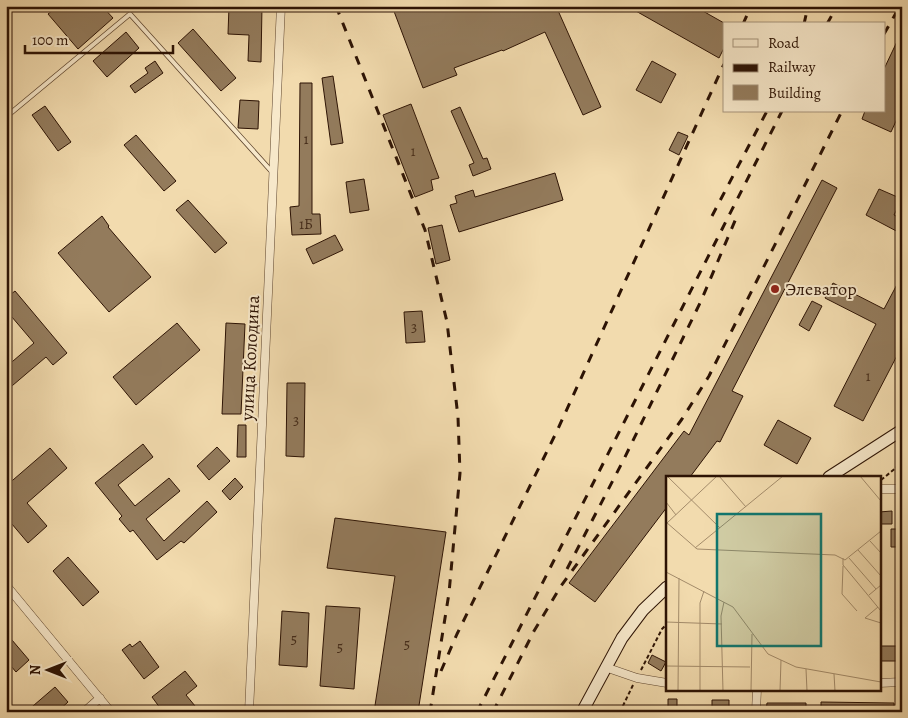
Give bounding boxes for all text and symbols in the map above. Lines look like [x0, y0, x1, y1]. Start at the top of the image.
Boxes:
scale bar [25, 22, 172, 54]
legend [723, 22, 886, 112]
text: 100 m [32, 30, 69, 50]
text: Road [768, 33, 800, 53]
text: Railway [768, 57, 816, 77]
text: Building [768, 83, 821, 103]
house number: 1 [303, 129, 309, 149]
house number: 1 [410, 141, 416, 161]
house number: 1Б [299, 214, 313, 234]
place label: Элеватор [785, 277, 857, 301]
marker: Элеватор [769, 283, 781, 295]
street label: улица Колодина [235, 294, 265, 422]
house number: 3 [411, 317, 417, 337]
house number: 1 [865, 366, 871, 386]
house number: 3 [293, 410, 299, 430]
inset map [666, 476, 880, 690]
house number: 5 [291, 629, 297, 649]
house number: 5 [404, 634, 410, 654]
house number: 5 [337, 637, 343, 657]
north arrow [22, 646, 72, 696]
text: N [26, 665, 45, 675]

